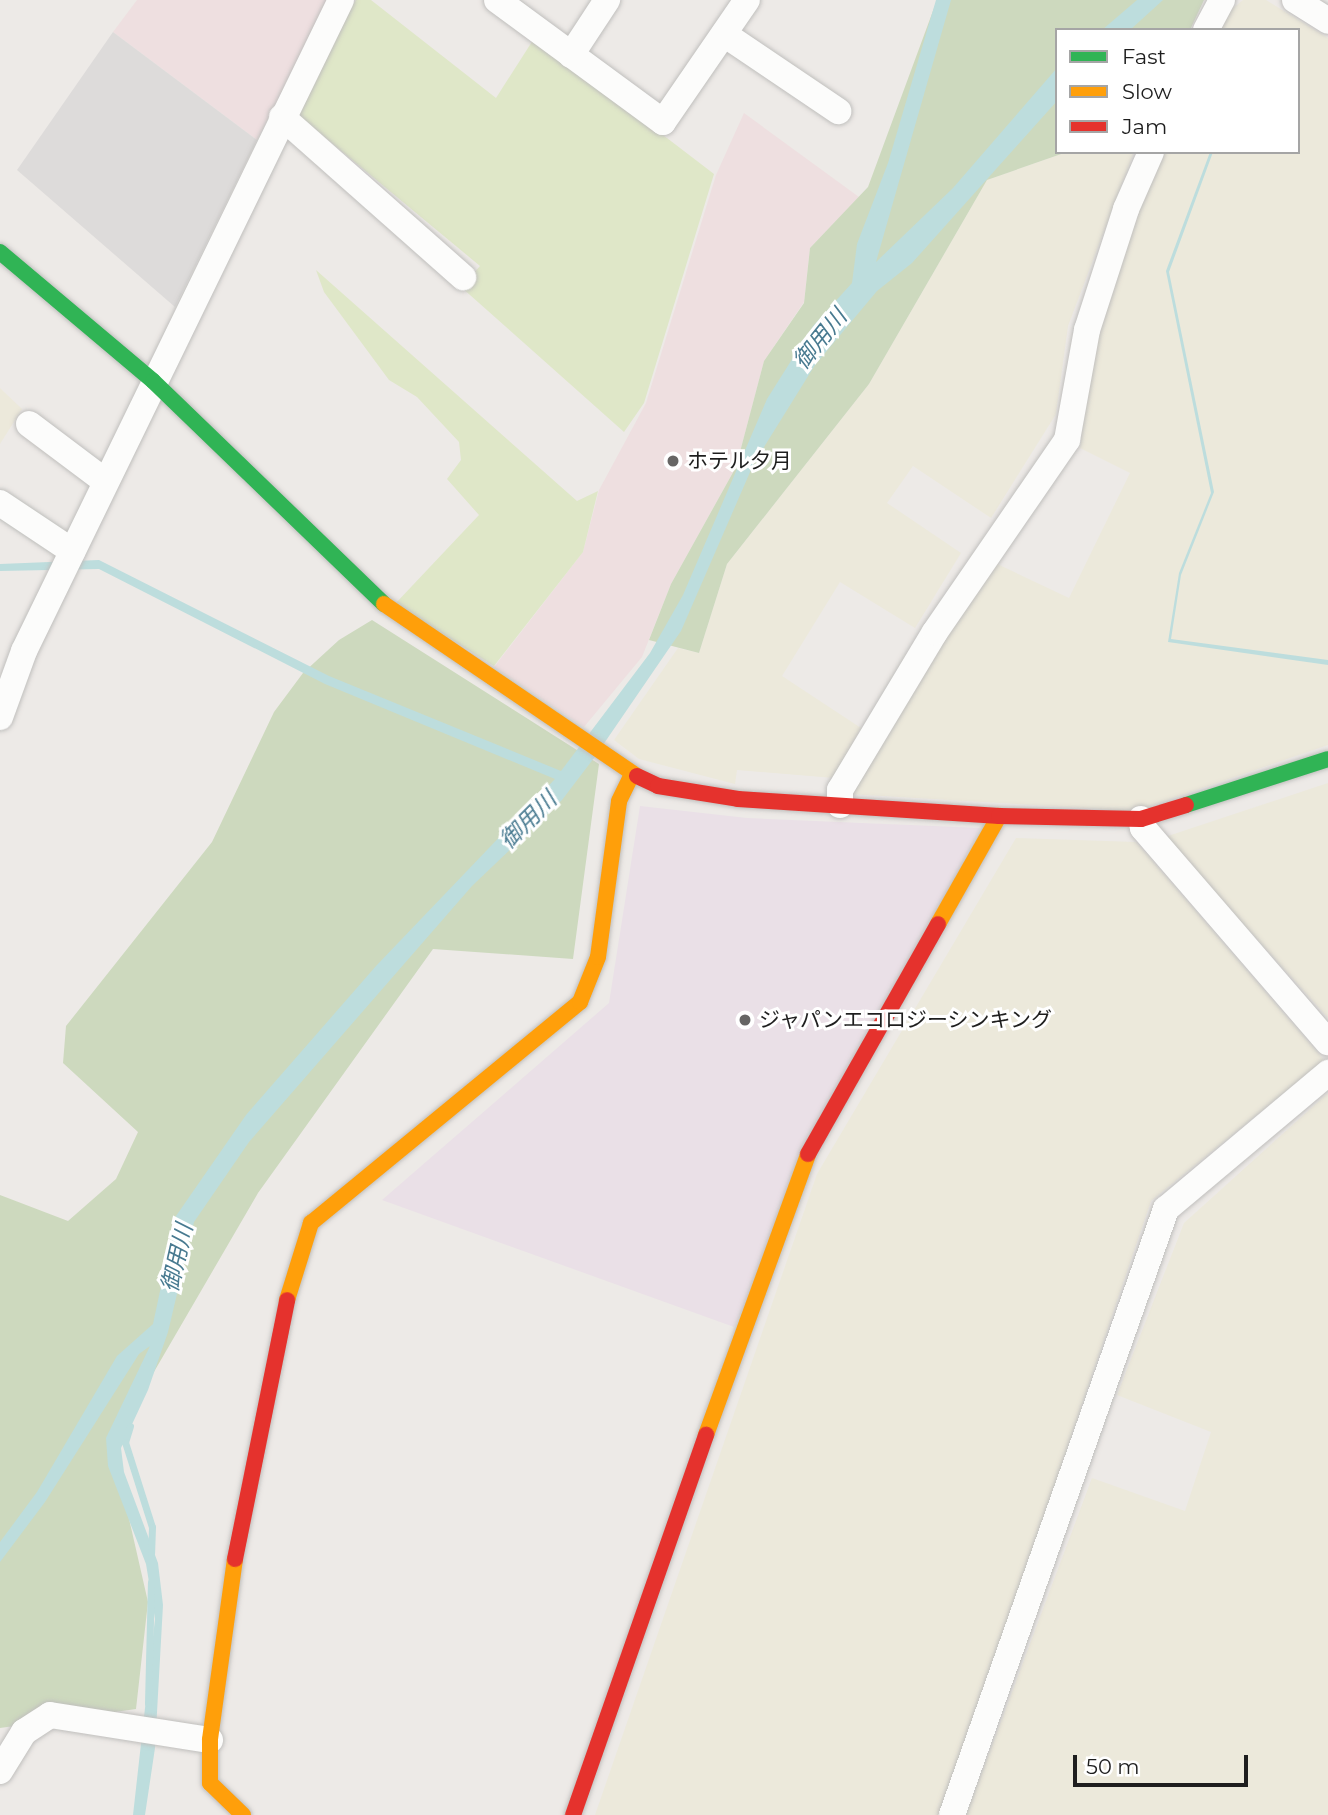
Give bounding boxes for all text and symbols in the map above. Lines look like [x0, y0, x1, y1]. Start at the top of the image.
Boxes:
legend [1055, 28, 1300, 154]
text: Fast [1122, 44, 1166, 69]
text: Slow [1122, 79, 1172, 104]
text: Jam [1122, 114, 1167, 139]
water label: 御用川 [788, 304, 852, 374]
place label: ホテル夕月 [687, 448, 792, 474]
marker: ホテル夕月 [665, 453, 681, 469]
water label: 御用川 [494, 786, 562, 854]
place label: ジャパンエコロジーシンキング [759, 1007, 1053, 1033]
marker: ジャパンエコロジーシンキング [737, 1012, 753, 1028]
water label: 御用川 [156, 1221, 198, 1295]
scale bar [1076, 1742, 1251, 1786]
text: 50 m [1086, 1754, 1140, 1779]

